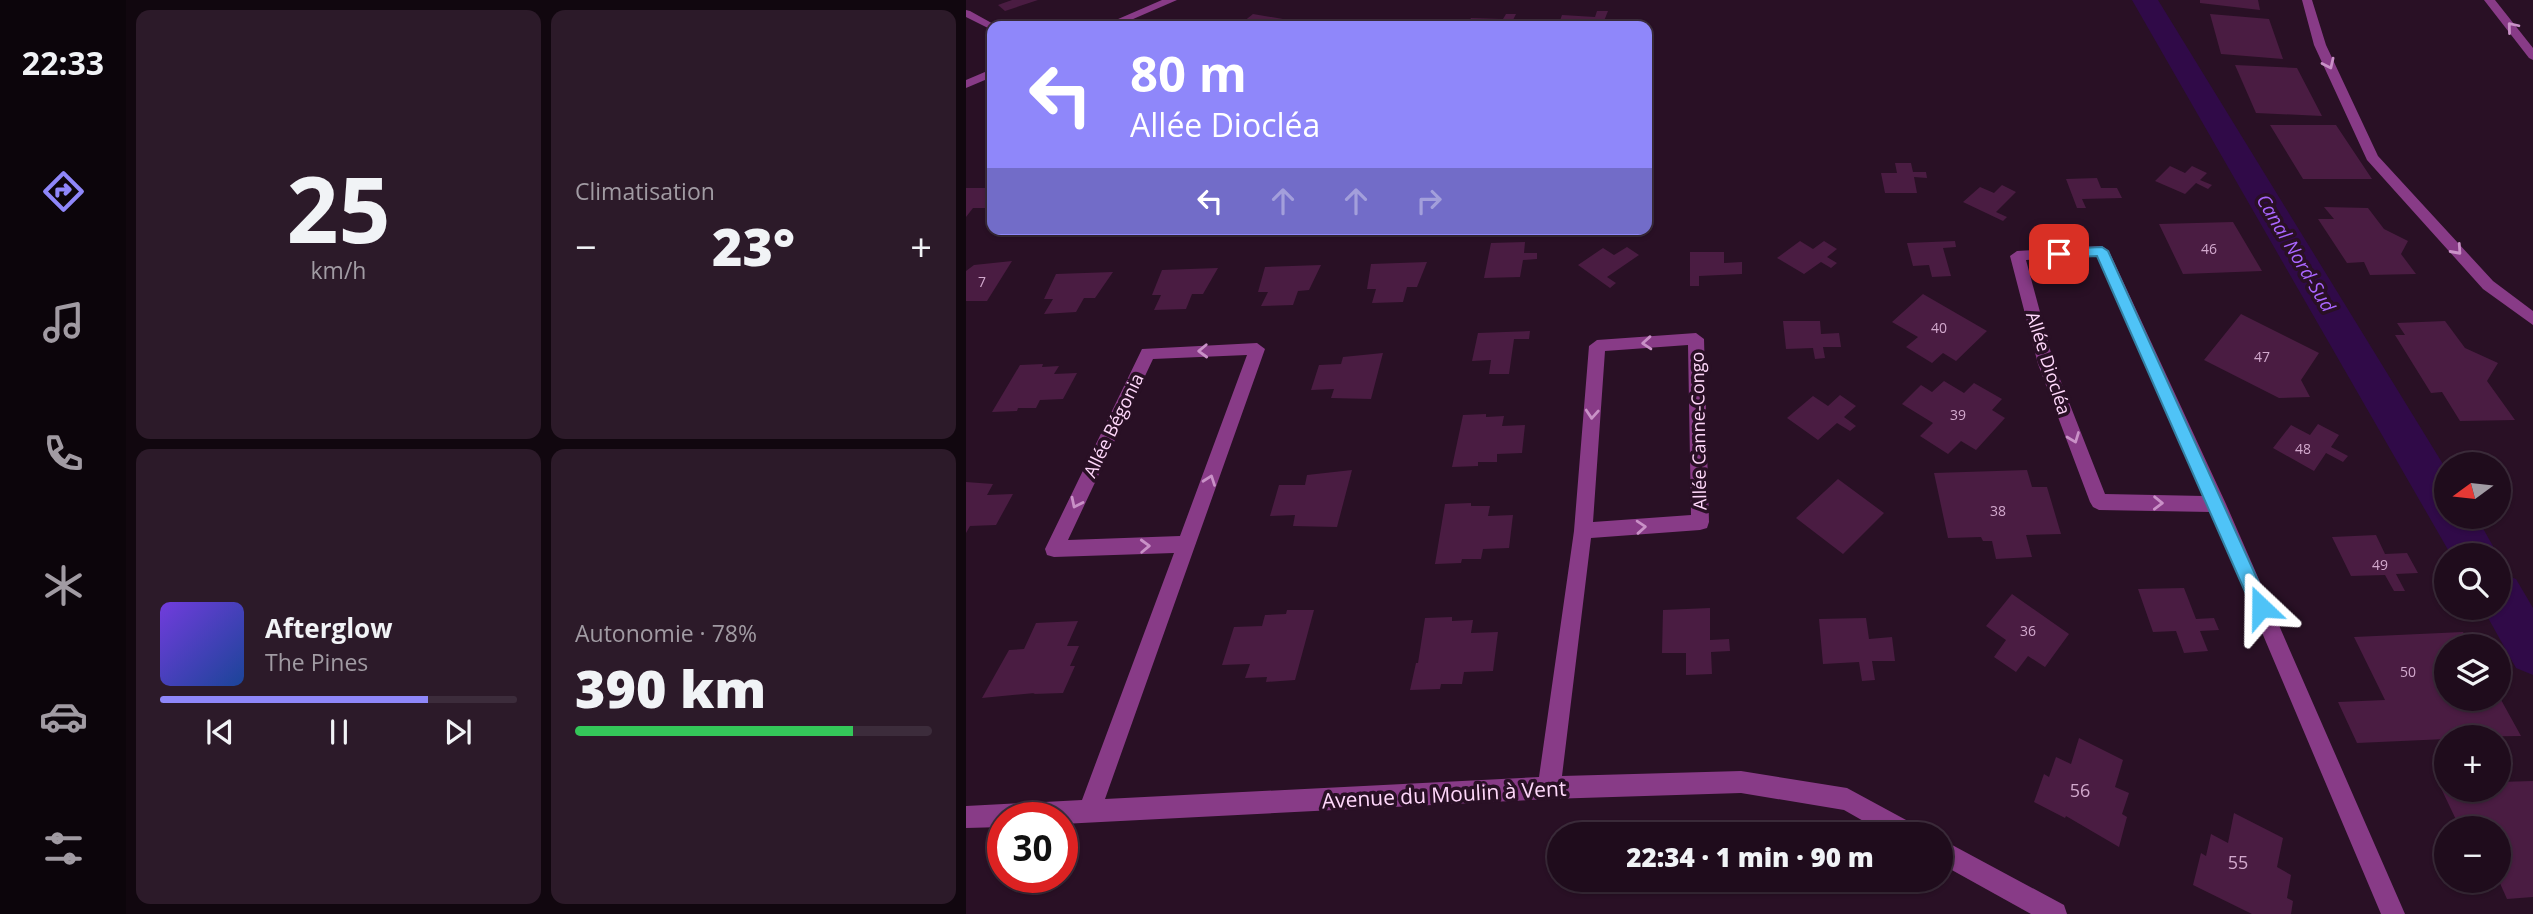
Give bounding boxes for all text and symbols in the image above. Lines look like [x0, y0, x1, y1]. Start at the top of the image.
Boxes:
one-way arrow [2508, 22, 2520, 35]
text: 80 m [1130, 40, 1247, 106]
text: 22:33 [22, 41, 104, 84]
icon: left [1015, 49, 1106, 140]
one-way arrow [2321, 57, 2335, 69]
text: Allée Diocléa [1130, 103, 1320, 146]
text: 25 [286, 146, 391, 270]
icon: directions [39, 167, 88, 216]
text: Climatisation [575, 175, 715, 207]
icon: left [1191, 182, 1229, 220]
icon: ahead [1264, 182, 1302, 220]
icon: ahead [1337, 182, 1375, 220]
icon: right [1410, 182, 1448, 220]
water label: Canal Nord-Sud [2251, 189, 2342, 318]
text: 23° [712, 210, 795, 281]
text: − [575, 220, 597, 272]
text: + [910, 220, 932, 272]
pin [2029, 224, 2089, 284]
icon: arrive [2040, 235, 2078, 273]
house number: 46 [2201, 239, 2217, 258]
one-way arrow [2448, 242, 2461, 255]
text: km/h [311, 254, 366, 286]
house number: 7 [978, 272, 986, 291]
icon: music [39, 298, 88, 347]
street label: Allée Diocléa [2021, 308, 2077, 418]
house number: 40 [1931, 318, 1947, 337]
one-way arrow [1641, 335, 1652, 350]
one-way arrow [1197, 343, 1208, 358]
house number: 47 [2254, 347, 2270, 366]
street label: Allée Canne-Congo [1685, 352, 1711, 510]
street label: Allée Bégonia [1077, 369, 1149, 481]
house number: 39 [1950, 405, 1966, 424]
one-way arrow [1585, 409, 1600, 420]
icon: phone [39, 429, 88, 478]
one-way arrow [2066, 431, 2080, 443]
house number: 48 [2295, 439, 2311, 458]
north arrow [2434, 452, 2511, 528]
map controls [2434, 452, 2511, 893]
one-way arrow [1202, 475, 1216, 487]
one-way arrow [2153, 495, 2164, 511]
one-way arrow [1070, 496, 1084, 508]
house number: 38 [1990, 501, 2006, 520]
one-way arrow [1636, 520, 1647, 535]
one-way arrow [1140, 538, 1151, 553]
button: search [2434, 543, 2511, 620]
house number: 49 [2372, 555, 2388, 574]
icon: climate [39, 561, 88, 610]
position arrow [2224, 570, 2298, 644]
text: Afterglow [265, 610, 392, 646]
text: Autonomie · 78% [575, 617, 757, 649]
house number: 36 [2020, 621, 2036, 640]
button: layers [2434, 634, 2511, 711]
text: The Pines [265, 646, 368, 678]
text: 390 km [575, 652, 766, 723]
house number: 50 [2400, 662, 2416, 681]
icon: car [39, 692, 88, 741]
icon: previous [201, 713, 239, 751]
icon: pause [320, 713, 358, 751]
icon: next [439, 713, 477, 751]
button: + [2434, 725, 2511, 802]
street label: Avenue du Moulin à Vent [1321, 774, 1567, 814]
house number: 56 [2070, 778, 2090, 802]
speed limit sign: 30 [987, 802, 1078, 893]
button: − [2434, 816, 2511, 893]
icon: filters [39, 824, 88, 873]
text: 22:34 · 1 min · 90 m [1626, 839, 1874, 875]
house number: 55 [2228, 850, 2248, 874]

